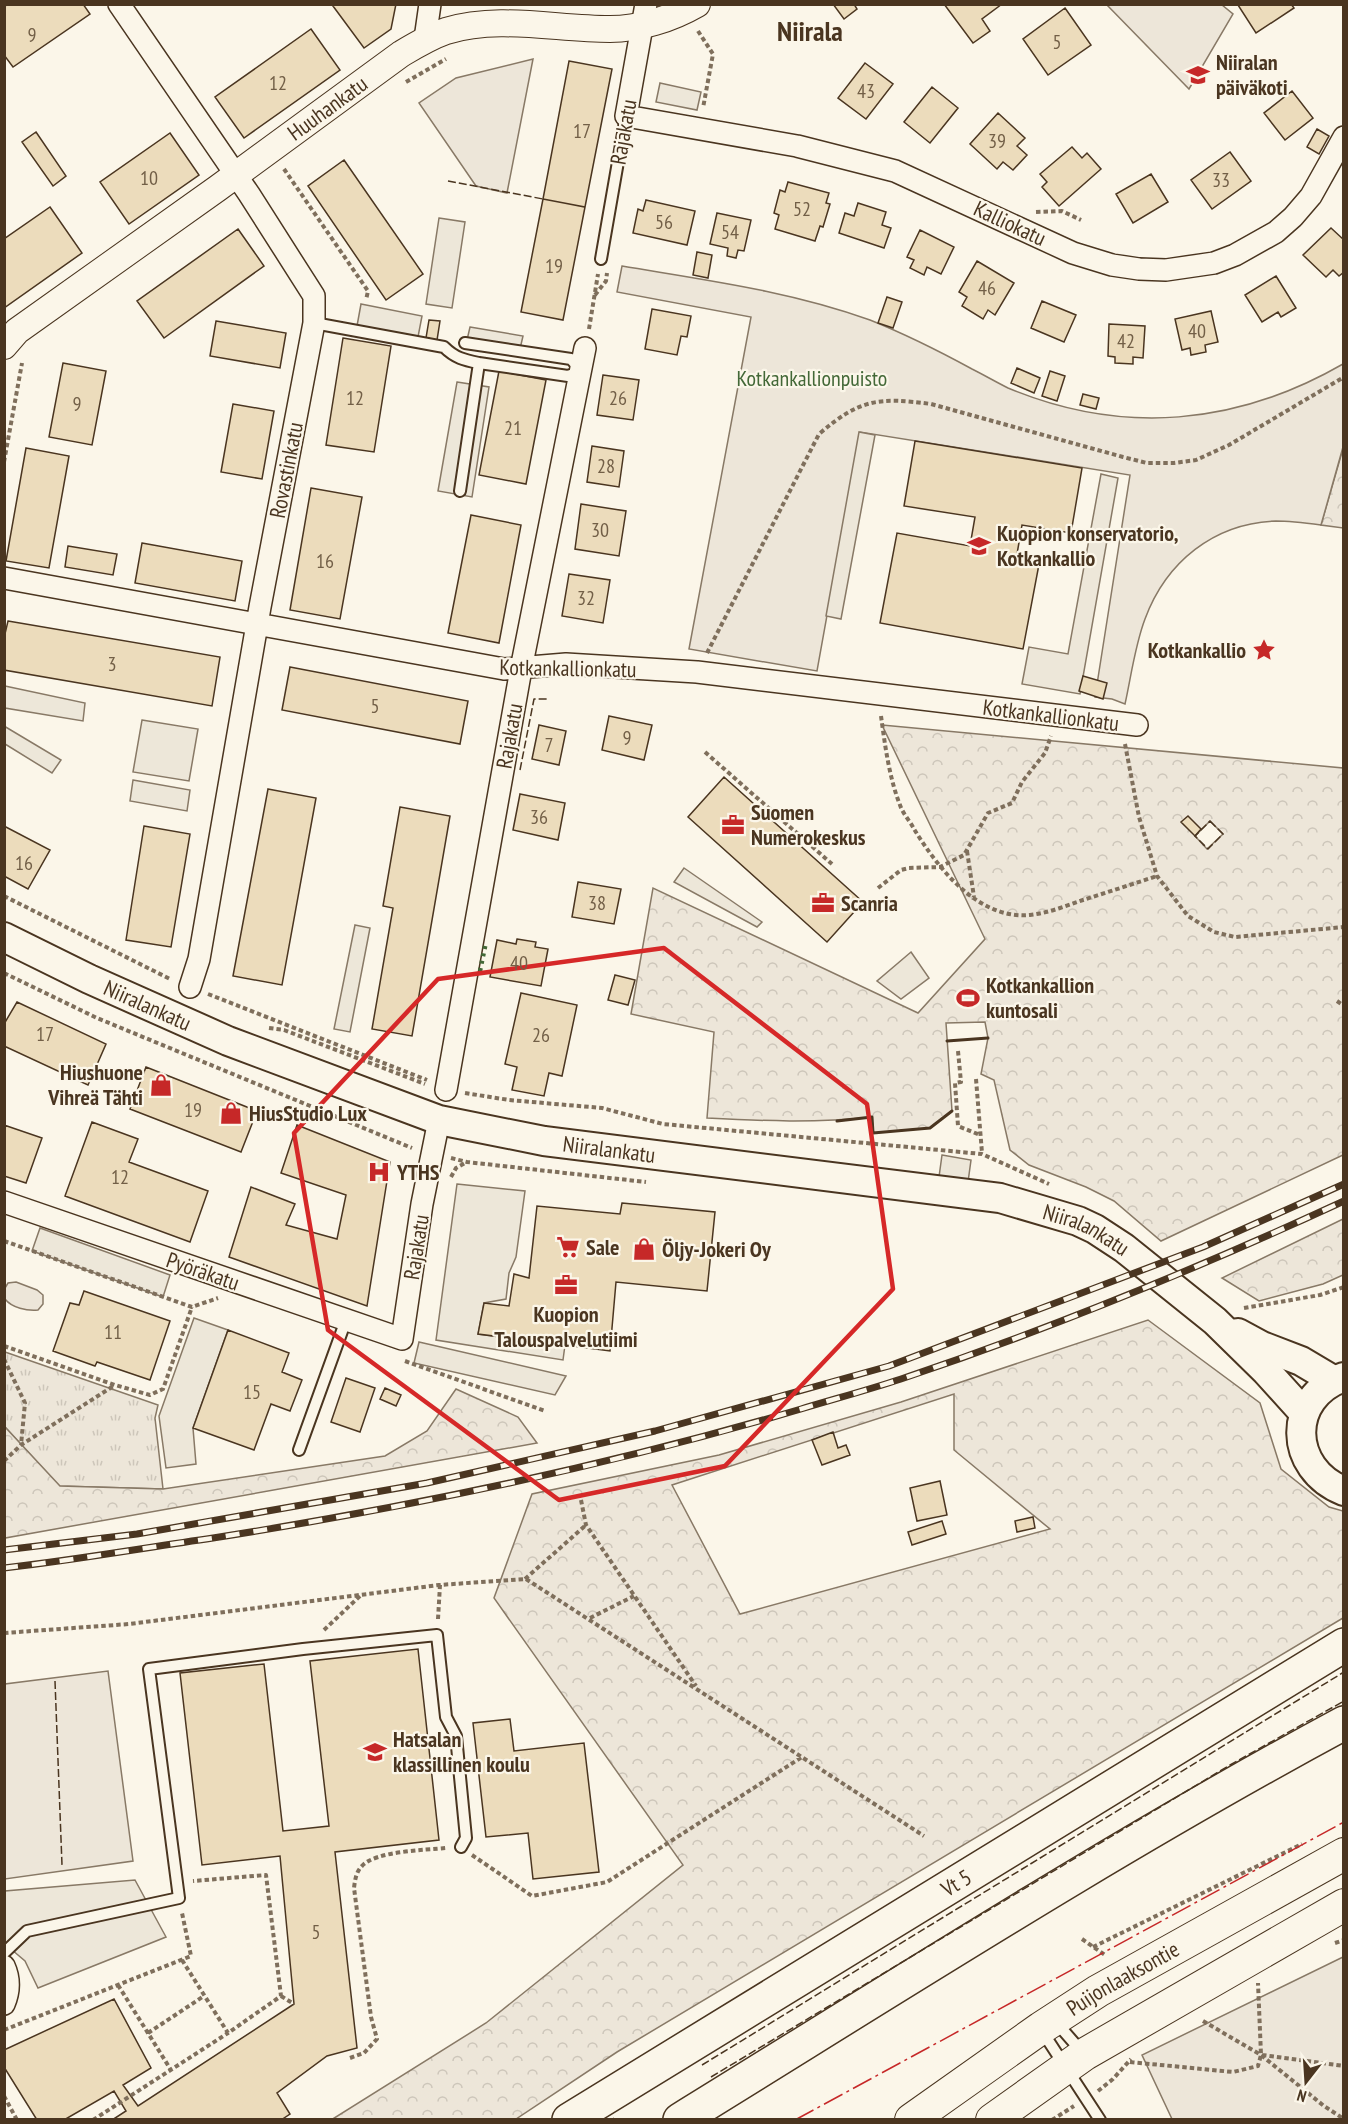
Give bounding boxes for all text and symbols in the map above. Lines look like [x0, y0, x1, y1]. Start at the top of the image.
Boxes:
district label: Niirala [777, 12, 843, 49]
house number: 9 [28, 22, 37, 48]
house number: 5 [1053, 29, 1062, 55]
place label: Niiralan päiväkoti [1216, 48, 1288, 101]
school or university icon: Niiralan päiväkoti [1185, 62, 1211, 88]
street label: Huuhankatu [282, 69, 373, 146]
house number: 12 [269, 70, 287, 96]
house number: 43 [857, 78, 875, 104]
street label: Rajakatu [603, 97, 643, 167]
house number: 17 [573, 118, 591, 144]
house number: 39 [988, 128, 1006, 154]
house number: 10 [140, 165, 158, 191]
house number: 33 [1212, 167, 1230, 193]
street label: Kalliokatu [969, 194, 1051, 252]
house number: 52 [793, 196, 811, 222]
house number: 56 [655, 209, 673, 235]
house number: 54 [721, 219, 739, 245]
house number: 19 [545, 253, 563, 279]
house number: 46 [978, 275, 996, 301]
house number: 40 [1188, 318, 1206, 344]
house number: 42 [1117, 328, 1135, 354]
park label: Kotkankallionpuisto [737, 364, 887, 392]
house number: 12 [346, 385, 364, 411]
house number: 26 [609, 385, 627, 411]
house number: 9 [73, 391, 82, 417]
house number: 21 [504, 415, 522, 441]
street label: Rovastinkatu [263, 420, 309, 520]
house number: 28 [597, 453, 615, 479]
house number: 30 [591, 517, 609, 543]
place label: Kuopion konservatorio, Kotkankallio [997, 519, 1179, 572]
school or university icon: Kuopion konservatorio, Kotkankallio [966, 533, 992, 559]
house number: 16 [316, 548, 334, 574]
house number: 32 [577, 585, 595, 611]
place label: Kotkankallio [1148, 636, 1246, 664]
place icon: Kotkankallio [1251, 637, 1277, 663]
house number: 3 [108, 651, 117, 677]
street label: Kotkankallionkatu [499, 653, 637, 683]
house number: 5 [371, 693, 380, 719]
street label: Kotkankallionkatu [981, 693, 1121, 737]
street label: Rajakatu [489, 701, 529, 771]
house number: 9 [623, 725, 632, 751]
house number: 7 [545, 732, 554, 758]
place label: Suomen Numerokeskus [751, 798, 866, 851]
house number: 36 [530, 804, 548, 830]
office icon: Suomen Numerokeskus [720, 812, 746, 838]
house number: 16 [15, 850, 33, 876]
place label: Scanria [841, 889, 898, 917]
house number: 38 [588, 890, 606, 916]
office icon: Scanria [810, 890, 836, 916]
house number: 40 [510, 950, 528, 976]
place label: Kotkankallion kuntosali [986, 971, 1094, 1024]
street label: Niiralankatu [100, 973, 196, 1037]
sports icon: Kotkankallion kuntosali [955, 985, 981, 1011]
house number: 17 [36, 1021, 54, 1047]
house number: 26 [532, 1022, 550, 1048]
place label: Hiushuone Vihreä Tähti [47, 1058, 143, 1111]
shop icon: Hiushuone Vihreä Tähti [148, 1072, 174, 1098]
house number: 19 [184, 1097, 202, 1123]
place label: HiusStudio Lux [249, 1099, 367, 1127]
shop icon: HiusStudio Lux [218, 1100, 244, 1126]
street label: Niiralankatu [561, 1129, 657, 1169]
place label: YTHS [396, 1158, 440, 1186]
hospital icon: YTHS [366, 1159, 392, 1185]
house number: 12 [111, 1164, 129, 1190]
street label: Niiralankatu [1040, 1197, 1135, 1262]
street label: Rajakatu [397, 1212, 435, 1282]
place label: Sale [586, 1233, 620, 1261]
supermarket icon: Sale [555, 1234, 581, 1260]
place label: Öljy-Jokeri Oy [662, 1235, 772, 1263]
shop icon: Öljy-Jokeri Oy [631, 1236, 657, 1262]
street label: Pyöräkatu [163, 1245, 243, 1297]
office icon: Kuopion Talouspalvelutiimi [553, 1272, 579, 1298]
place label: Kuopion Talouspalvelutiimi [494, 1300, 638, 1353]
house number: 11 [104, 1319, 122, 1345]
house number: 15 [243, 1379, 261, 1405]
place label: Hatsalan klassillinen koulu [393, 1725, 530, 1778]
school or university icon: Hatsalan klassillinen koulu [362, 1739, 388, 1765]
street label: Vt 5 [935, 1863, 976, 1903]
house number: 5 [312, 1919, 321, 1945]
street label: Puijonlaaksontie [1061, 1935, 1184, 2022]
north arrow [1276, 2052, 1336, 2112]
text: N [1295, 2086, 1309, 2107]

